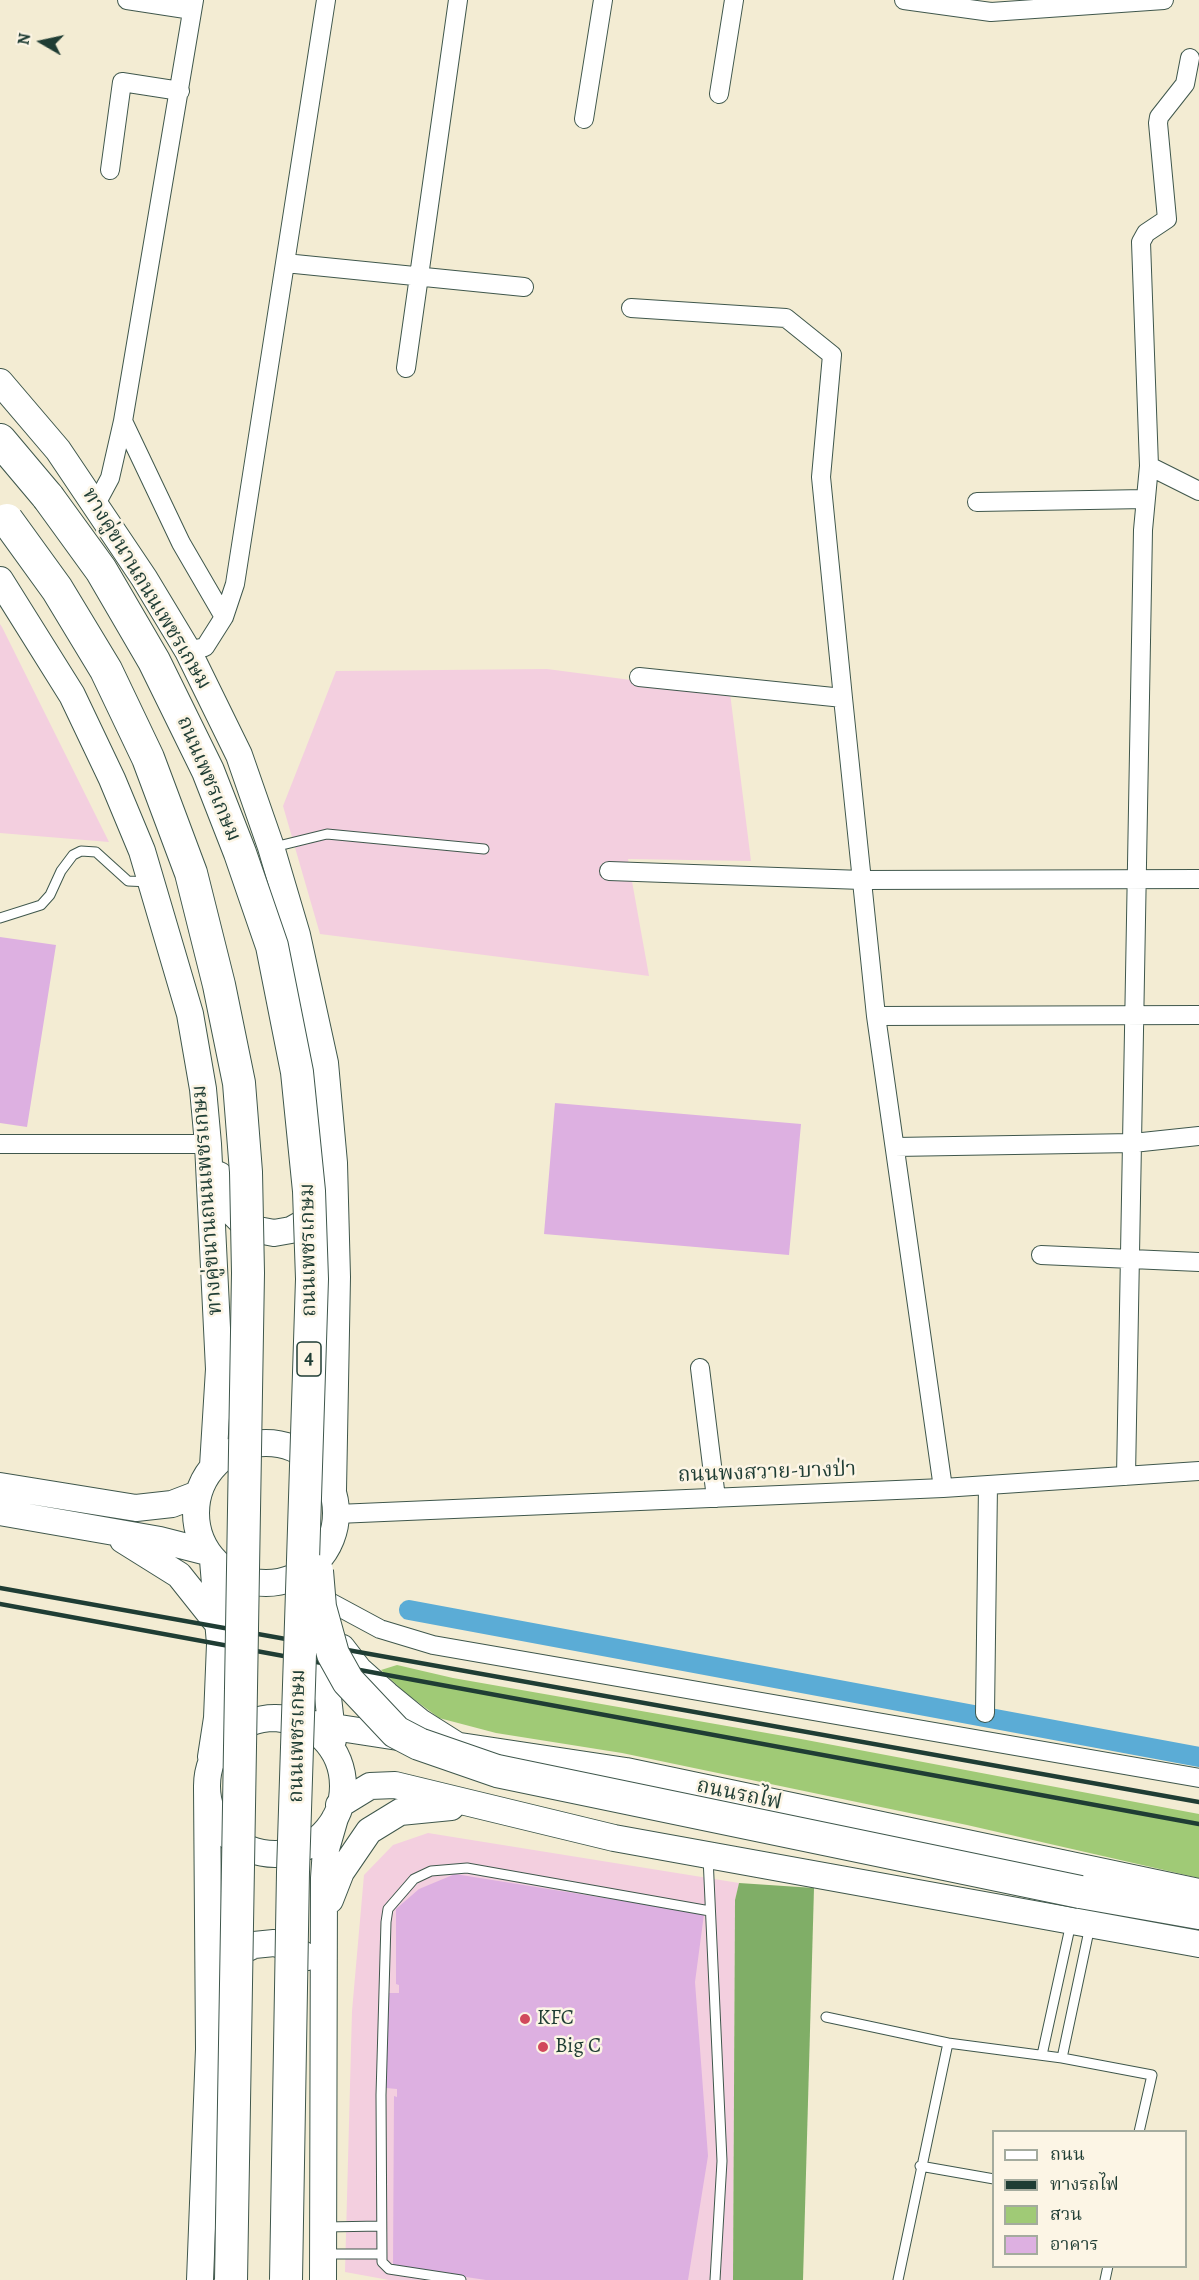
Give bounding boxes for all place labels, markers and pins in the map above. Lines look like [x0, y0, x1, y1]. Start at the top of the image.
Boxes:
place label: KFC [537, 2006, 574, 2032]
marker: KFC [518, 2012, 532, 2026]
place label: Big C [555, 2034, 601, 2060]
marker: Big C [536, 2040, 550, 2054]

